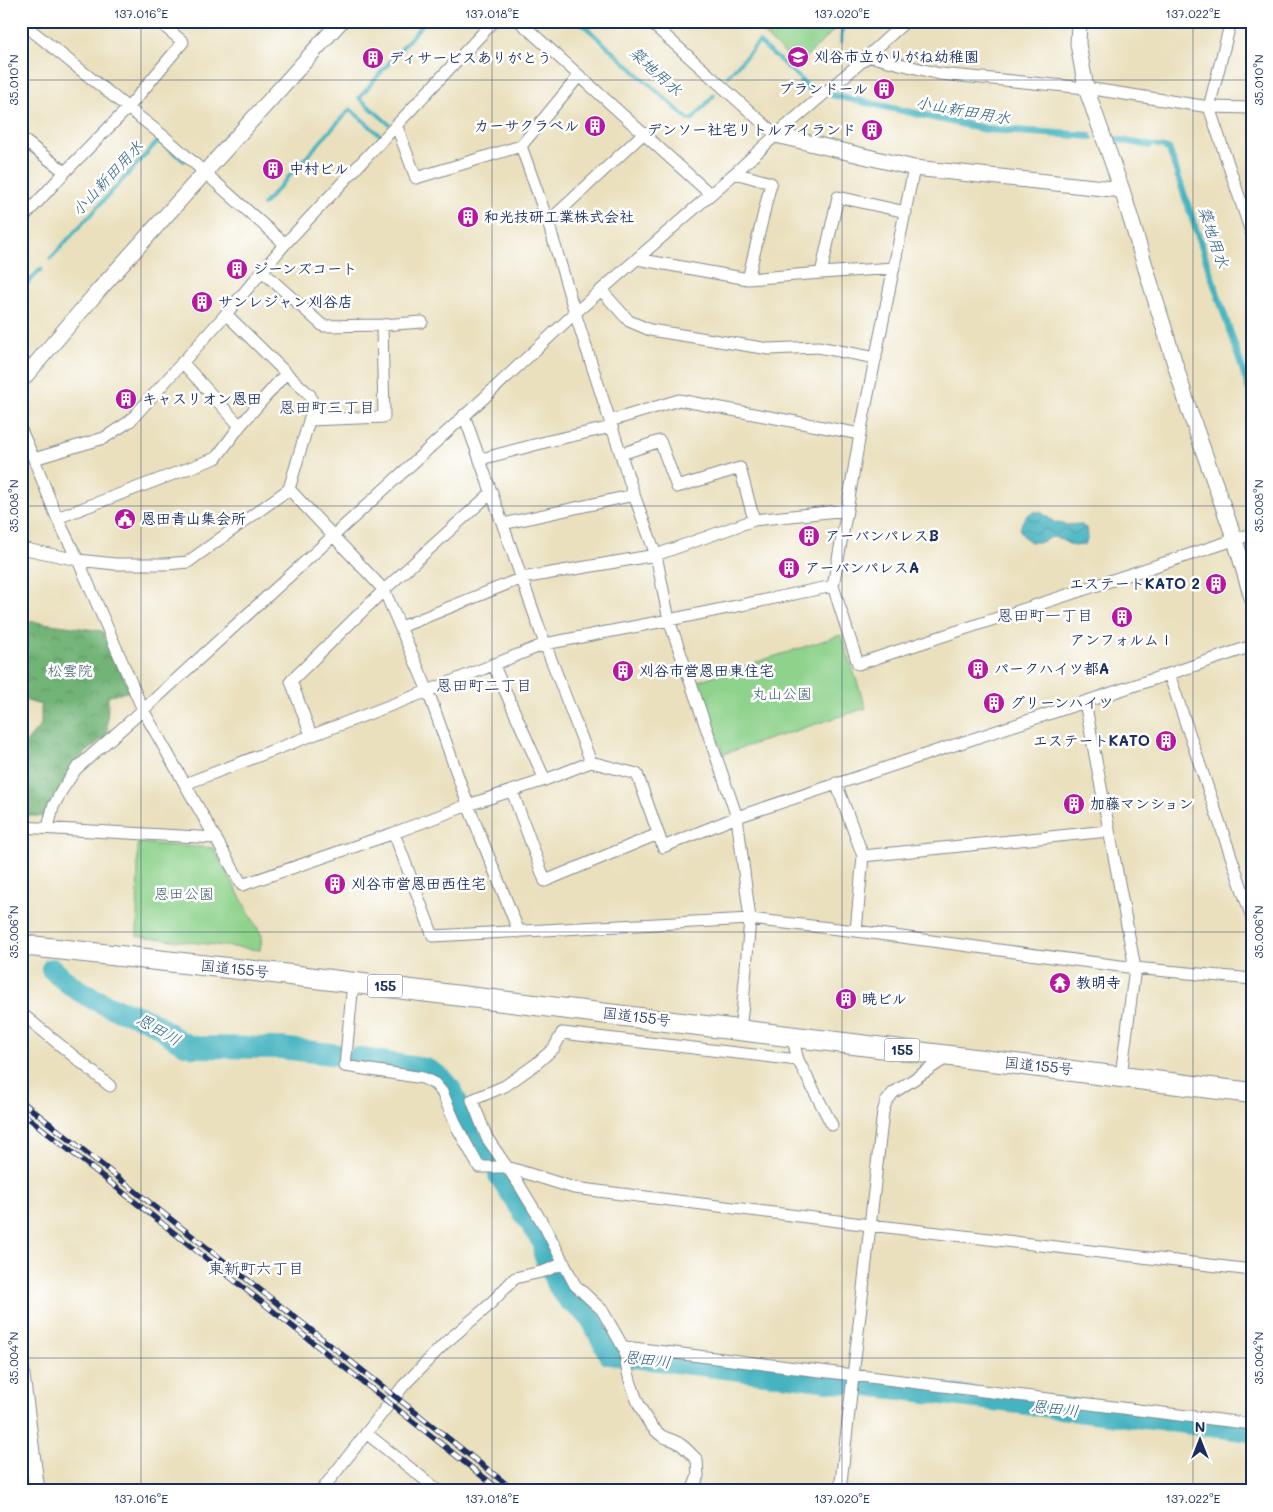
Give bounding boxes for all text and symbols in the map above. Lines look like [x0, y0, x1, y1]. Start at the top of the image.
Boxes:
text: 137.016°E [114, 5, 168, 21]
text: 137.018°E [465, 5, 519, 21]
text: 137.020°E [814, 5, 870, 21]
text: 137.022°E [1166, 5, 1221, 21]
water label: 築地用水 [626, 41, 687, 100]
school or university icon: 刈谷市立かりがね幼稚園 [786, 45, 810, 69]
building icon: ディサービスありがとう [361, 46, 385, 70]
place label: 刈谷市立かりがね幼稚園 [814, 46, 979, 66]
place label: ディサービスありがとう [389, 47, 552, 67]
text: 35.010°N [5, 54, 21, 106]
text: 35.010°N [1250, 54, 1266, 106]
building icon: プランドール [872, 77, 896, 101]
place label: プランドール [779, 78, 868, 98]
water label: 小山新田用水 [914, 91, 1012, 128]
building icon: カーサクラベル [583, 114, 607, 138]
place label: カーサクラベル [474, 115, 579, 135]
building icon: デンソー社宅リトルアイランド [860, 118, 884, 142]
place label: デンソー社宅リトルアイランド [647, 119, 856, 139]
water label: 小山新田用水 [66, 135, 147, 220]
building icon: 中村ビル [261, 157, 285, 181]
place label: 中村ビル [289, 158, 349, 178]
water label: 築地用水 [1194, 203, 1235, 271]
building icon: 和光技研工業株式会社 [456, 205, 480, 229]
place label: 和光技研工業株式会社 [484, 206, 634, 226]
building icon: ジーンズコート [225, 257, 249, 281]
place label: ジーンズコート [253, 258, 357, 278]
building icon: サンレジャン刈谷店 [190, 290, 214, 314]
place label: サンレジャン刈谷店 [218, 291, 353, 311]
building icon: キャスリオン恩田 [114, 387, 138, 411]
place label: キャスリオン恩田 [142, 388, 262, 408]
district label: 恩田町三丁目 [279, 396, 375, 417]
text: 35.008°N [5, 479, 21, 533]
text: 35.008°N [1250, 479, 1266, 533]
public building icon: 恩田青山集会所 [113, 507, 137, 531]
place label: 恩田青山集会所 [141, 508, 246, 528]
building icon: アーバンパレスB [797, 524, 821, 548]
place label: アーバンパレスB [825, 525, 939, 545]
building icon: アーバンパレスA [777, 556, 801, 580]
place label: アーバンパレスA [805, 557, 919, 577]
building icon: エステートKATO 2 [1204, 572, 1228, 596]
place label: エステートKATO 2 [1069, 573, 1200, 593]
district label: 恩田町一丁目 [997, 604, 1093, 625]
building icon: アンフォルムⅠ [1110, 605, 1134, 629]
place label: アンフォルムⅠ [1070, 629, 1174, 649]
building icon: パークハイツ都A [966, 657, 990, 681]
place label: パークハイツ都A [994, 658, 1109, 678]
building icon: 刈谷市営恩田東住宅 [611, 659, 635, 683]
park label: 松雲院 [47, 660, 93, 680]
place label: 刈谷市営恩田東住宅 [639, 660, 774, 680]
district label: 恩田町二丁目 [436, 674, 532, 695]
park label: 丸山公園 [752, 683, 812, 703]
building icon: グリーンハイツ [982, 691, 1006, 715]
place label: グリーンハイツ [1010, 692, 1114, 712]
building icon: エステートKATO [1154, 729, 1178, 753]
place label: エステートKATO [1033, 730, 1150, 750]
building icon: 加藤マンション [1062, 792, 1086, 816]
place label: 加藤マンション [1090, 793, 1194, 813]
building icon: 刈谷市営恩田西住宅 [323, 872, 347, 896]
place label: 刈谷市営恩田西住宅 [351, 873, 486, 893]
park label: 恩田公園 [154, 883, 214, 903]
text: 35.006°N [5, 905, 21, 959]
text: 35.006°N [1250, 905, 1266, 959]
street label: 国道155号 [200, 954, 271, 982]
temple icon: 教明寺 [1048, 971, 1072, 995]
place label: 教明寺 [1076, 972, 1121, 992]
road number: 155 [368, 974, 402, 998]
building icon: 暁ビル [834, 987, 858, 1011]
place label: 暁ビル [862, 988, 907, 1008]
street label: 国道155号 [602, 1002, 673, 1030]
water label: 恩田川 [133, 1007, 185, 1050]
road number: 155 [884, 1038, 920, 1062]
street label: 国道155号 [1004, 1051, 1075, 1079]
district label: 東新町六丁目 [208, 1257, 304, 1278]
text: 35.004°N [5, 1332, 21, 1384]
text: 35.004°N [1250, 1332, 1266, 1384]
water label: 恩田川 [622, 1345, 672, 1372]
water label: 恩田川 [1030, 1394, 1080, 1421]
north arrow [1176, 1414, 1226, 1464]
text: N [1195, 1417, 1205, 1436]
text: 137.016°E [114, 1490, 168, 1506]
text: 137.018°E [465, 1490, 519, 1506]
text: 137.020°E [814, 1490, 870, 1506]
text: 137.022°E [1166, 1490, 1221, 1506]

